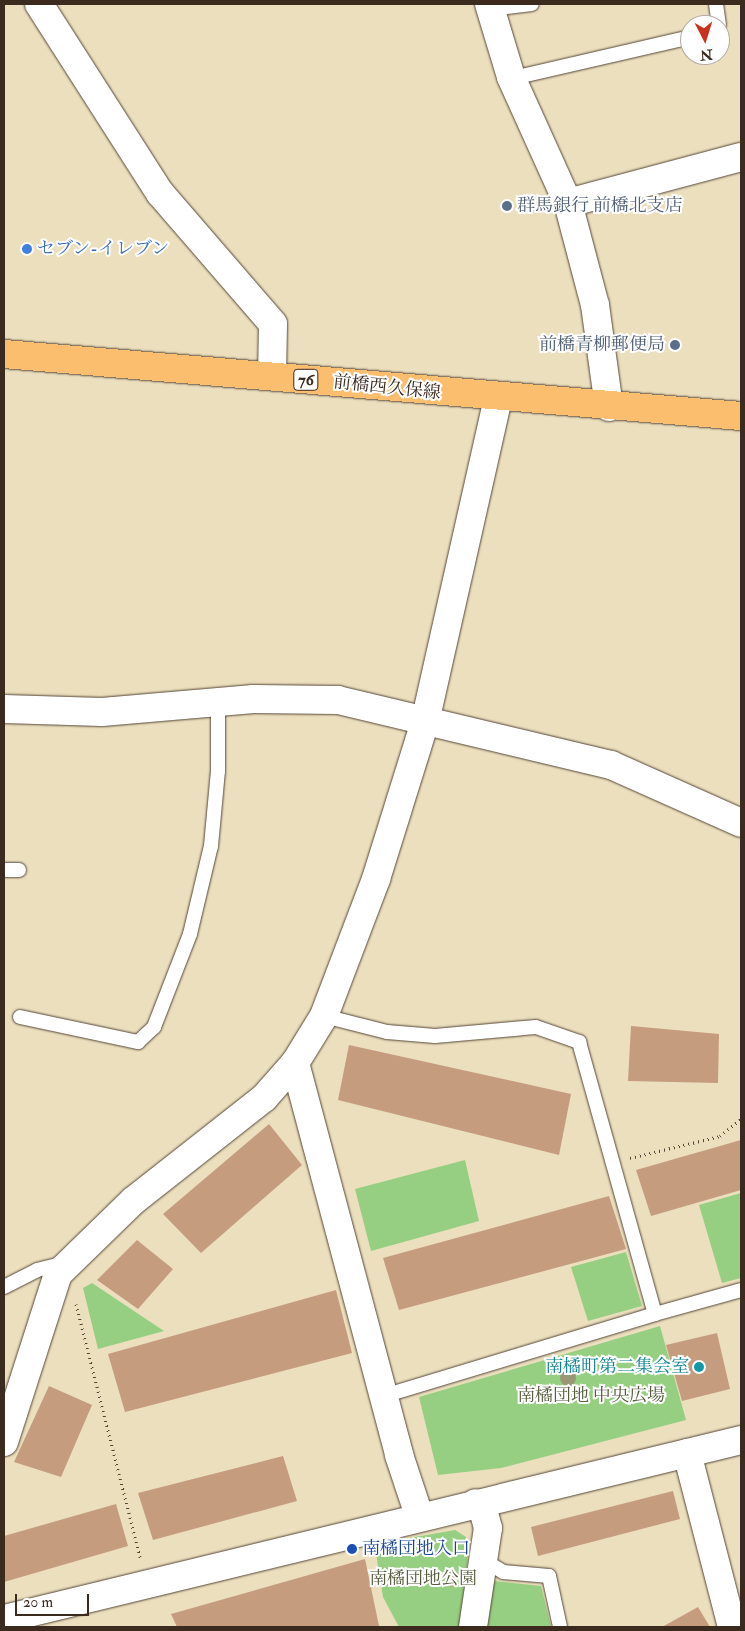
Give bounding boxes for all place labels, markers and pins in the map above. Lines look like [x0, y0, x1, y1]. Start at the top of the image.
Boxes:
place label: 群馬銀行 前橋北支店 [517, 195, 683, 217]
marker: 群馬銀行 前橋北支店 [501, 200, 513, 212]
place label: セブン-イレブン [37, 238, 171, 260]
marker: セブン-イレブン [21, 243, 33, 255]
place label: 前橋青柳郵便局 [539, 334, 665, 356]
marker: 前橋青柳郵便局 [669, 339, 681, 351]
place label: 南橘町第二集会室 [545, 1356, 689, 1378]
marker: 南橘町第二集会室 [693, 1361, 705, 1373]
place label: 南橘団地入口 [362, 1538, 470, 1560]
marker: 南橘団地入口 [346, 1543, 358, 1555]

